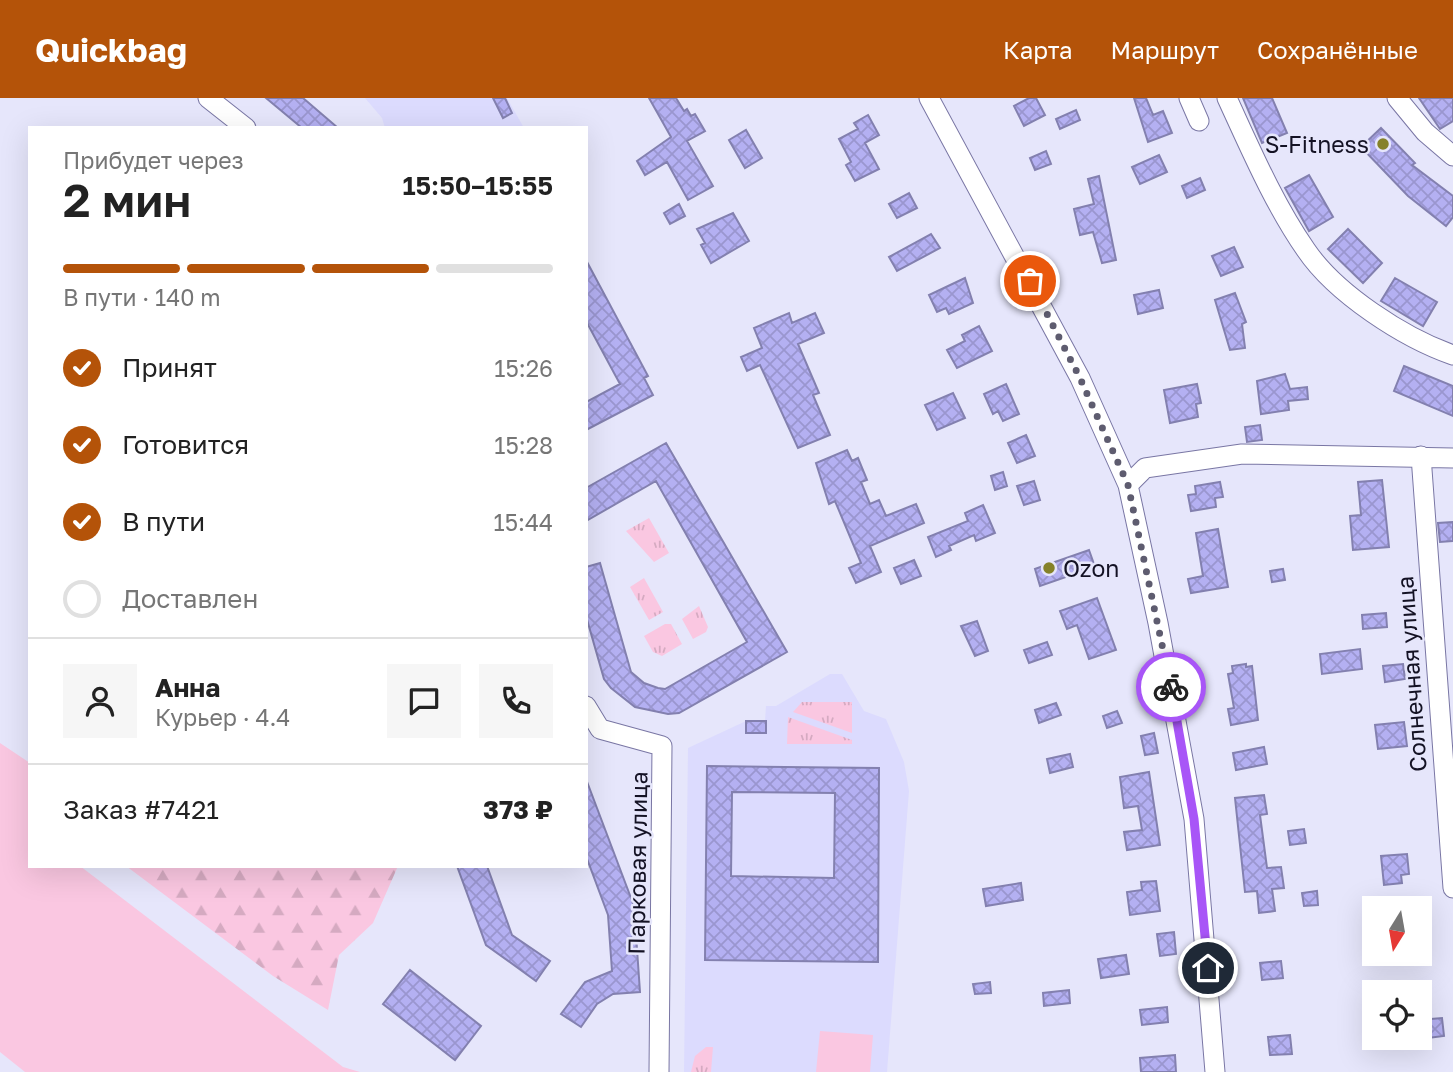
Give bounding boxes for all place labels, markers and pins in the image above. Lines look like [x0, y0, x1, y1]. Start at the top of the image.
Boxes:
place label: S-Fitness [1265, 130, 1369, 158]
marker: S-Fitness [1375, 136, 1391, 152]
pin [1000, 251, 1060, 311]
place label: Ozon [1063, 554, 1119, 582]
marker: Ozon [1041, 560, 1057, 576]
pin [1178, 938, 1238, 998]

